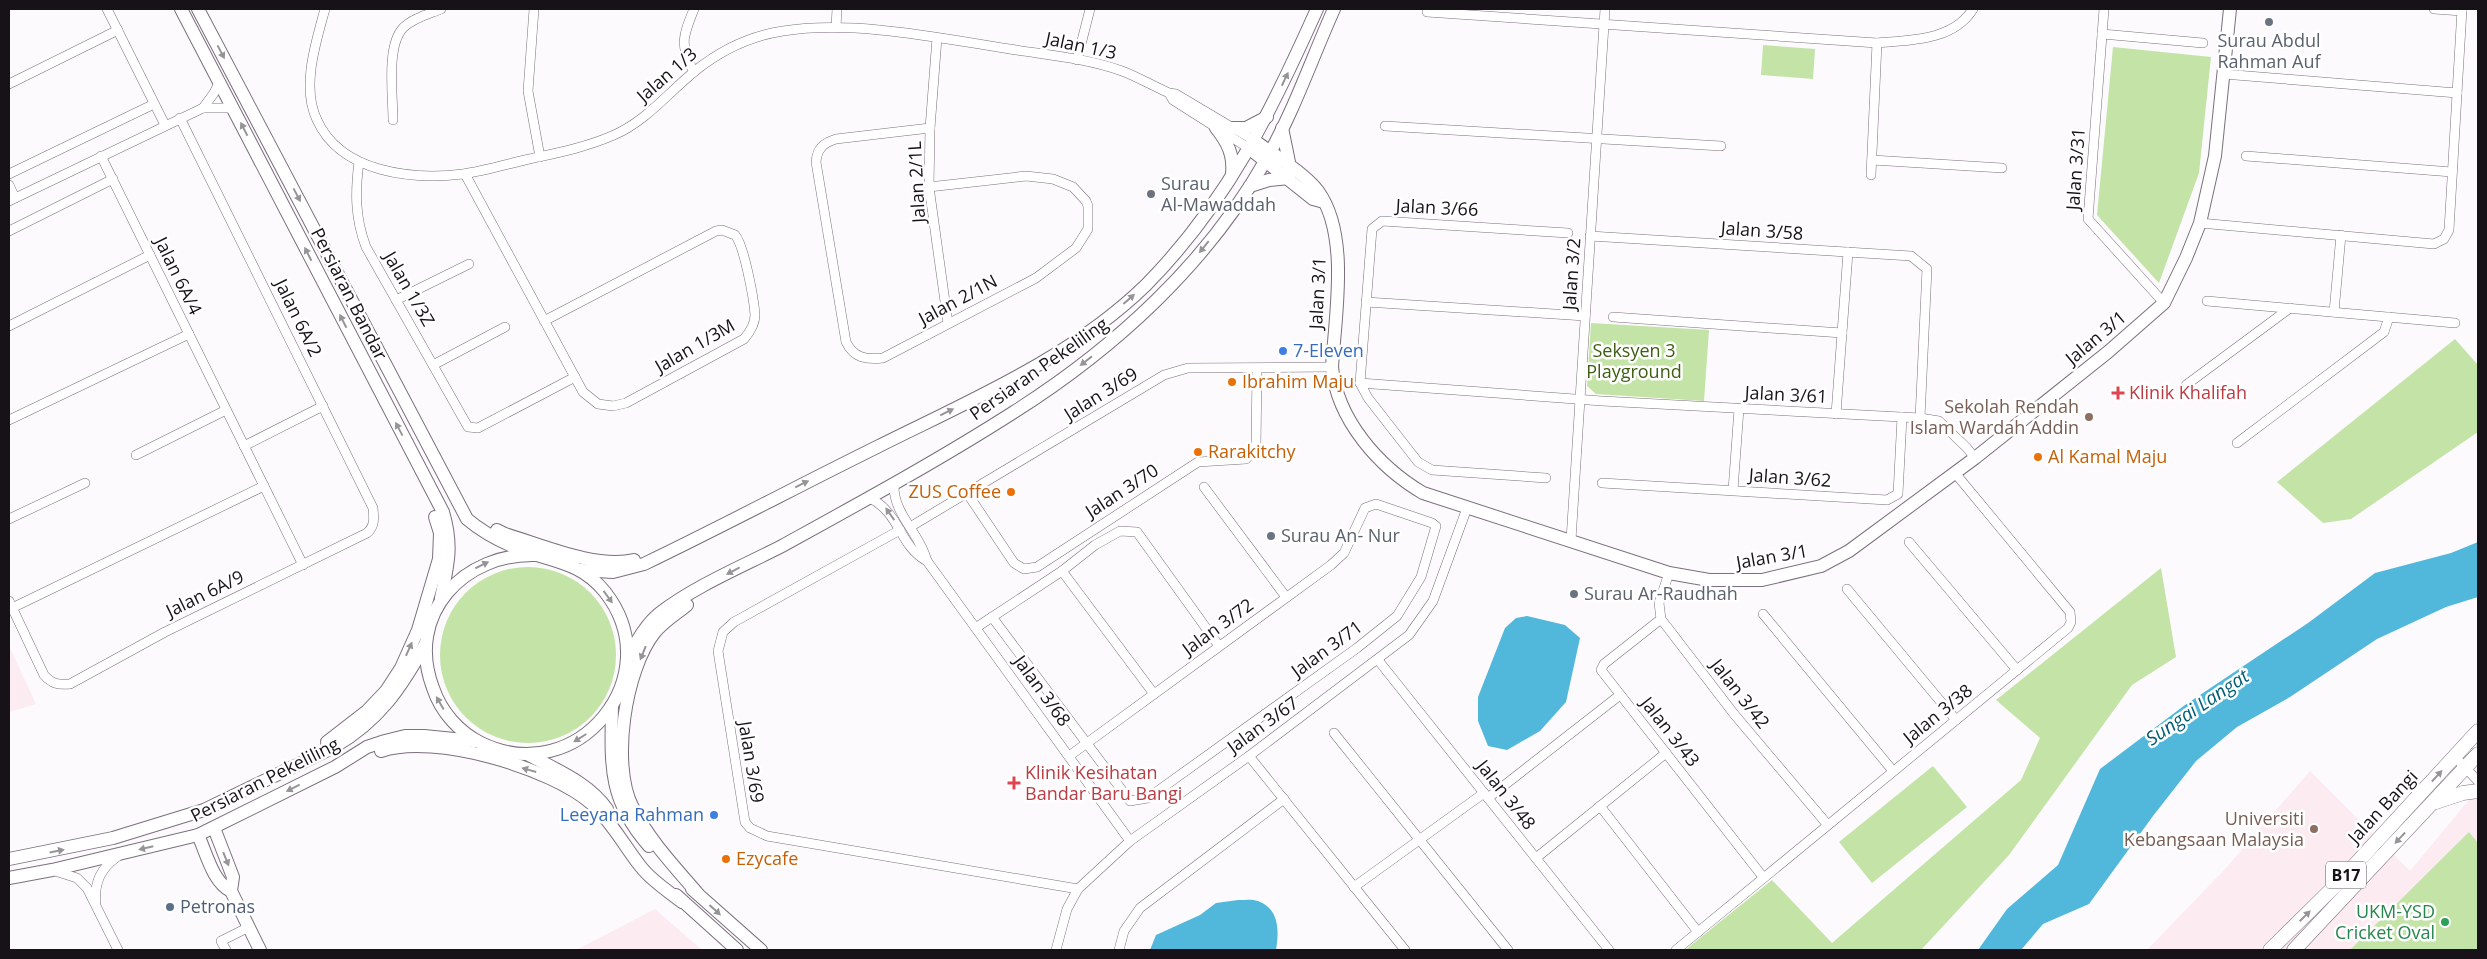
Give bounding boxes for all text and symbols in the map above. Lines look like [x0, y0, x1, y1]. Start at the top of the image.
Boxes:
marker: Surau Abdul Rahman Auf [2263, 16, 2275, 28]
street label: Jalan 1/3 [1041, 25, 1119, 64]
place label: Surau Abdul Rahman Auf [2217, 28, 2321, 73]
street label: Jalan 1/3 [630, 41, 701, 108]
one-way arrow [217, 44, 225, 59]
one-way arrow [1282, 72, 1290, 86]
one-way arrow [240, 121, 248, 136]
street label: Jalan 3/31 [2060, 127, 2090, 213]
street label: Jalan 2/1L [902, 141, 930, 225]
place label: Surau Al-Mawaddah [1161, 171, 1276, 216]
one-way arrow [293, 188, 301, 203]
marker: Surau Al-Mawaddah [1145, 188, 1157, 200]
street label: Jalan 3/66 [1393, 193, 1479, 221]
street label: Jalan 3/58 [1718, 215, 1804, 245]
street label: Persiaran Bandar [306, 223, 394, 364]
street label: Jalan 6A/4 [149, 231, 208, 318]
street label: Jalan 3/2 [1556, 237, 1585, 313]
one-way arrow [1199, 240, 1210, 253]
street label: Jalan 1/3Z [378, 245, 441, 330]
one-way arrow [304, 246, 312, 261]
street label: Jalan 3/1 [1303, 256, 1331, 332]
street label: Jalan 2/1N [912, 268, 1001, 331]
street label: Jalan 6A/2 [269, 273, 328, 360]
one-way arrow [1123, 293, 1135, 305]
street label: Jalan 3/1 [2058, 305, 2131, 371]
street label: Persiaran Pekeliling [964, 311, 1113, 425]
street label: Jalan 1/3M [648, 313, 739, 379]
one-way arrow [339, 314, 347, 329]
place label: 7-Eleven [1293, 338, 1364, 362]
park label: Seksyen 3 Playground [1586, 338, 1682, 383]
marker: 7-Eleven [1277, 345, 1289, 357]
one-way arrow [1080, 356, 1093, 367]
street label: Jalan 3/69 [1057, 361, 1142, 426]
place label: Ibrahim Maju [1242, 369, 1354, 393]
marker: Ibrahim Maju [1226, 376, 1238, 388]
street label: Jalan 3/61 [1742, 380, 1828, 408]
place label: Klinik Khalifah [2129, 380, 2247, 404]
marker: Klinik Khalifah [2111, 386, 2125, 400]
place label: Sekolah Rendah Islam Wardah Addin [1910, 394, 2079, 439]
one-way arrow [940, 408, 954, 416]
marker: Sekolah Rendah Islam Wardah Addin [2083, 411, 2095, 423]
one-way arrow [395, 422, 403, 436]
place label: Rarakitchy [1208, 439, 1297, 463]
place label: Al Kamal Maju [2048, 444, 2167, 468]
marker: Rarakitchy [1192, 446, 1204, 458]
marker: Al Kamal Maju [2032, 451, 2044, 463]
street label: Jalan 3/70 [1079, 458, 1163, 524]
street label: Jalan 3/62 [1746, 462, 1832, 492]
place label: ZUS Coffee [909, 479, 1001, 503]
one-way arrow [794, 480, 809, 488]
marker: ZUS Coffee [1005, 486, 1017, 498]
one-way arrow [885, 507, 895, 521]
place label: Surau An- Nur [1281, 523, 1400, 547]
marker: Surau An- Nur [1265, 530, 1277, 542]
street label: Jalan 3/1 [1732, 538, 1810, 574]
one-way arrow [475, 561, 489, 569]
street label: Jalan 6A/9 [160, 564, 247, 623]
one-way arrow [727, 567, 740, 576]
place label: Surau Ar-Raudhah [1584, 581, 1738, 605]
marker: Surau Ar-Raudhah [1568, 588, 1580, 600]
one-way arrow [603, 590, 613, 604]
street label: Jalan 3/72 [1175, 592, 1258, 661]
street label: Jalan 3/71 [1284, 614, 1367, 683]
one-way arrow [406, 642, 414, 656]
one-way arrow [639, 646, 647, 661]
street label: Jalan 3/68 [1008, 648, 1077, 731]
street label: Jalan 3/42 [1705, 652, 1776, 733]
water label: Sungai Langat [2140, 662, 2254, 751]
street label: Jalan 3/38 [1896, 678, 1977, 750]
street label: Jalan 3/67 [1220, 690, 1303, 759]
street label: Jalan 3/43 [1635, 690, 1706, 771]
one-way arrow [435, 697, 444, 710]
street label: Jalan 3/69 [733, 717, 770, 805]
street label: Persiaran Pekeliling [186, 731, 343, 827]
one-way arrow [573, 734, 587, 743]
street label: Jalan 3/48 [1471, 753, 1542, 834]
place label: Klinik Kesihatan Bandar Baru Bangi [1025, 760, 1182, 805]
street label: Jalan Bangi [2341, 764, 2422, 850]
one-way arrow [521, 765, 536, 773]
one-way arrow [2431, 771, 2443, 783]
marker: Klinik Kesihatan Bandar Baru Bangi [1007, 776, 1021, 790]
one-way arrow [286, 784, 300, 792]
place label: Leeyana Rahman [560, 802, 704, 826]
place label: Universiti Kebangsaan Malaysia [2124, 806, 2304, 851]
marker: Leeyana Rahman [708, 809, 720, 821]
marker: Universiti Kebangsaan Malaysia [2308, 823, 2320, 835]
one-way arrow [2395, 832, 2407, 844]
one-way arrow [137, 845, 153, 853]
place label: Ezycafe [736, 846, 798, 870]
one-way arrow [49, 847, 64, 855]
one-way arrow [222, 852, 230, 867]
marker: Ezycafe [720, 853, 732, 865]
road number: B17 [2326, 862, 2366, 888]
place label: Petronas [180, 894, 255, 918]
place label: UKM-YSD Cricket Oval [2335, 899, 2435, 944]
marker: Petronas [164, 901, 176, 913]
one-way arrow [708, 904, 721, 915]
one-way arrow [2299, 910, 2311, 922]
marker: UKM-YSD Cricket Oval [2439, 916, 2451, 928]

